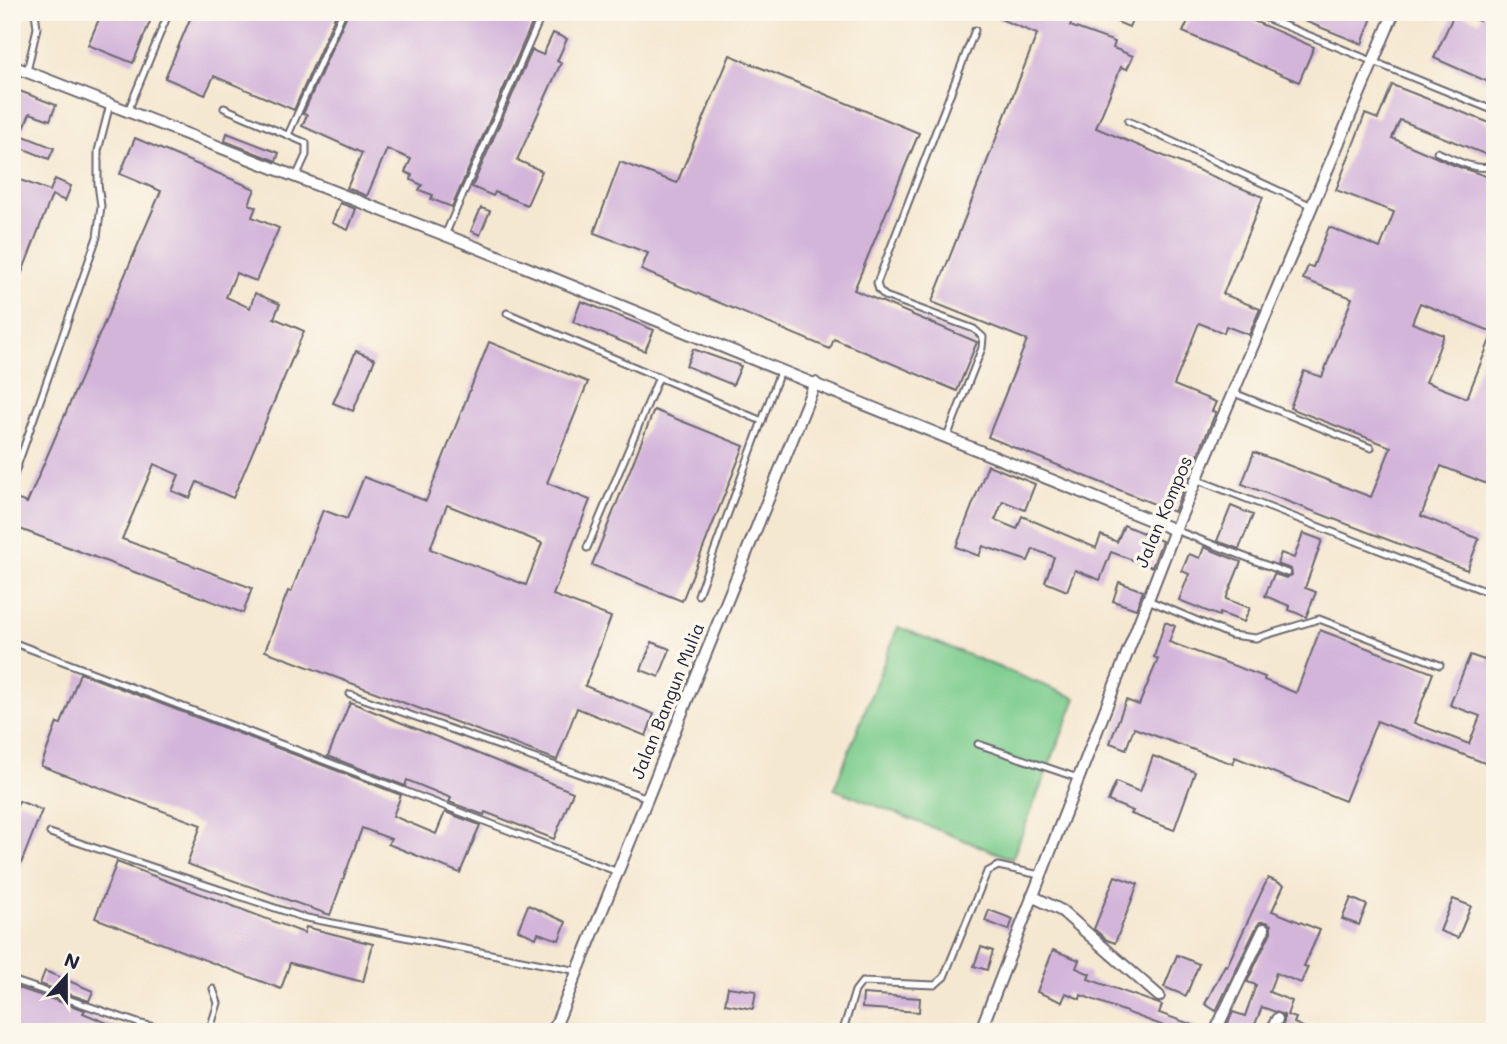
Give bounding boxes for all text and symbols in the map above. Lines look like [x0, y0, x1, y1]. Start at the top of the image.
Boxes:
street label: Jalan Kompos [1129, 452, 1197, 571]
street label: Jalan Bangun Mulia [625, 619, 709, 782]
north arrow [32, 942, 102, 1012]
text: N [61, 946, 83, 975]

